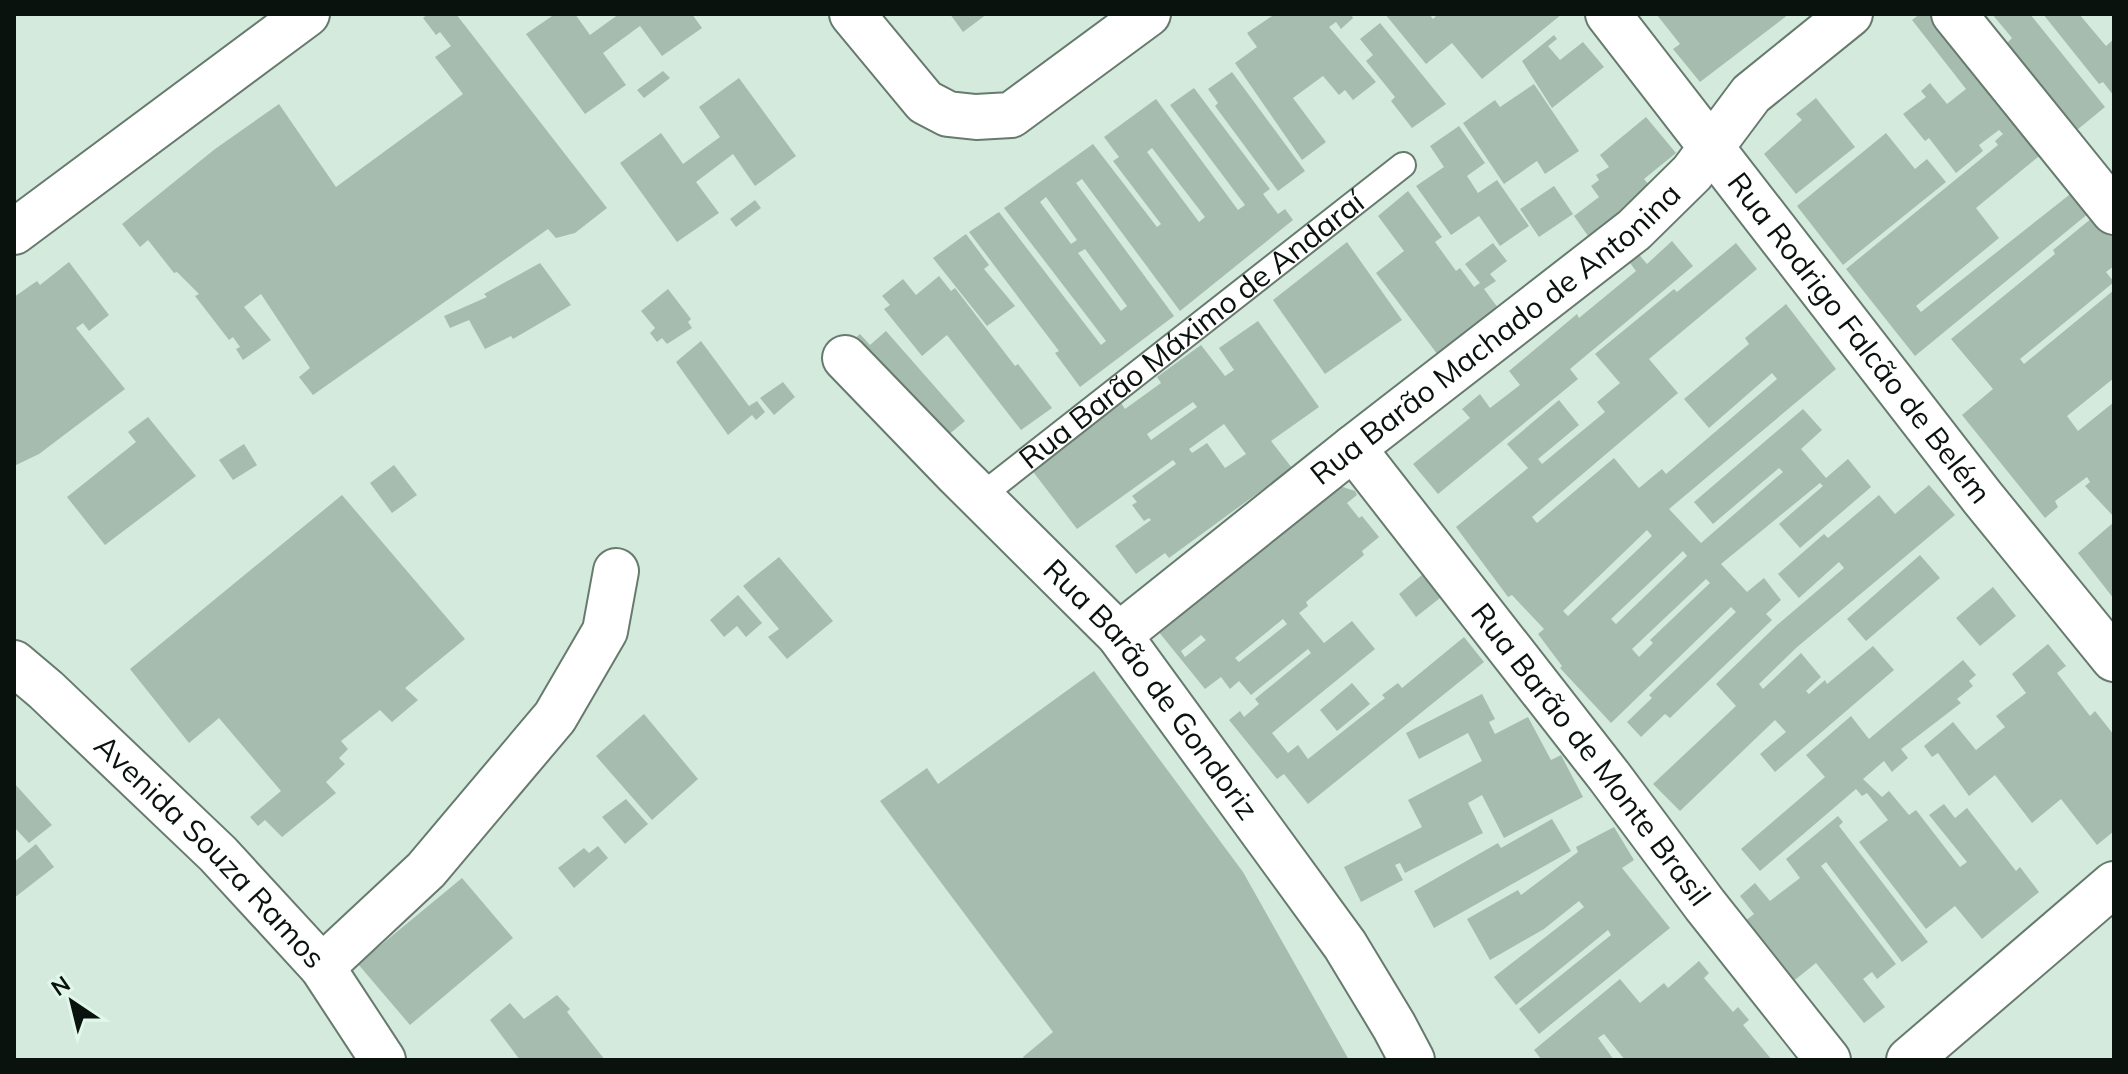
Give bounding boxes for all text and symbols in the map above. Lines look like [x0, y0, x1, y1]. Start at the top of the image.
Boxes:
street label: Rua Rodrigo Falcão de Belém [1720, 164, 2000, 511]
street label: Rua Barão Machado de Antonina [1302, 175, 1688, 493]
street label: Rua Barão Máximo de Andaraí [1011, 182, 1373, 477]
street label: Rua Barão de Gondoriz [1036, 551, 1267, 827]
street label: Rua Barão de Monte Brasil [1463, 595, 1719, 913]
street label: Avenida Souza Ramos [87, 726, 334, 976]
north arrow [32, 962, 112, 1042]
text: N [46, 969, 75, 1002]

